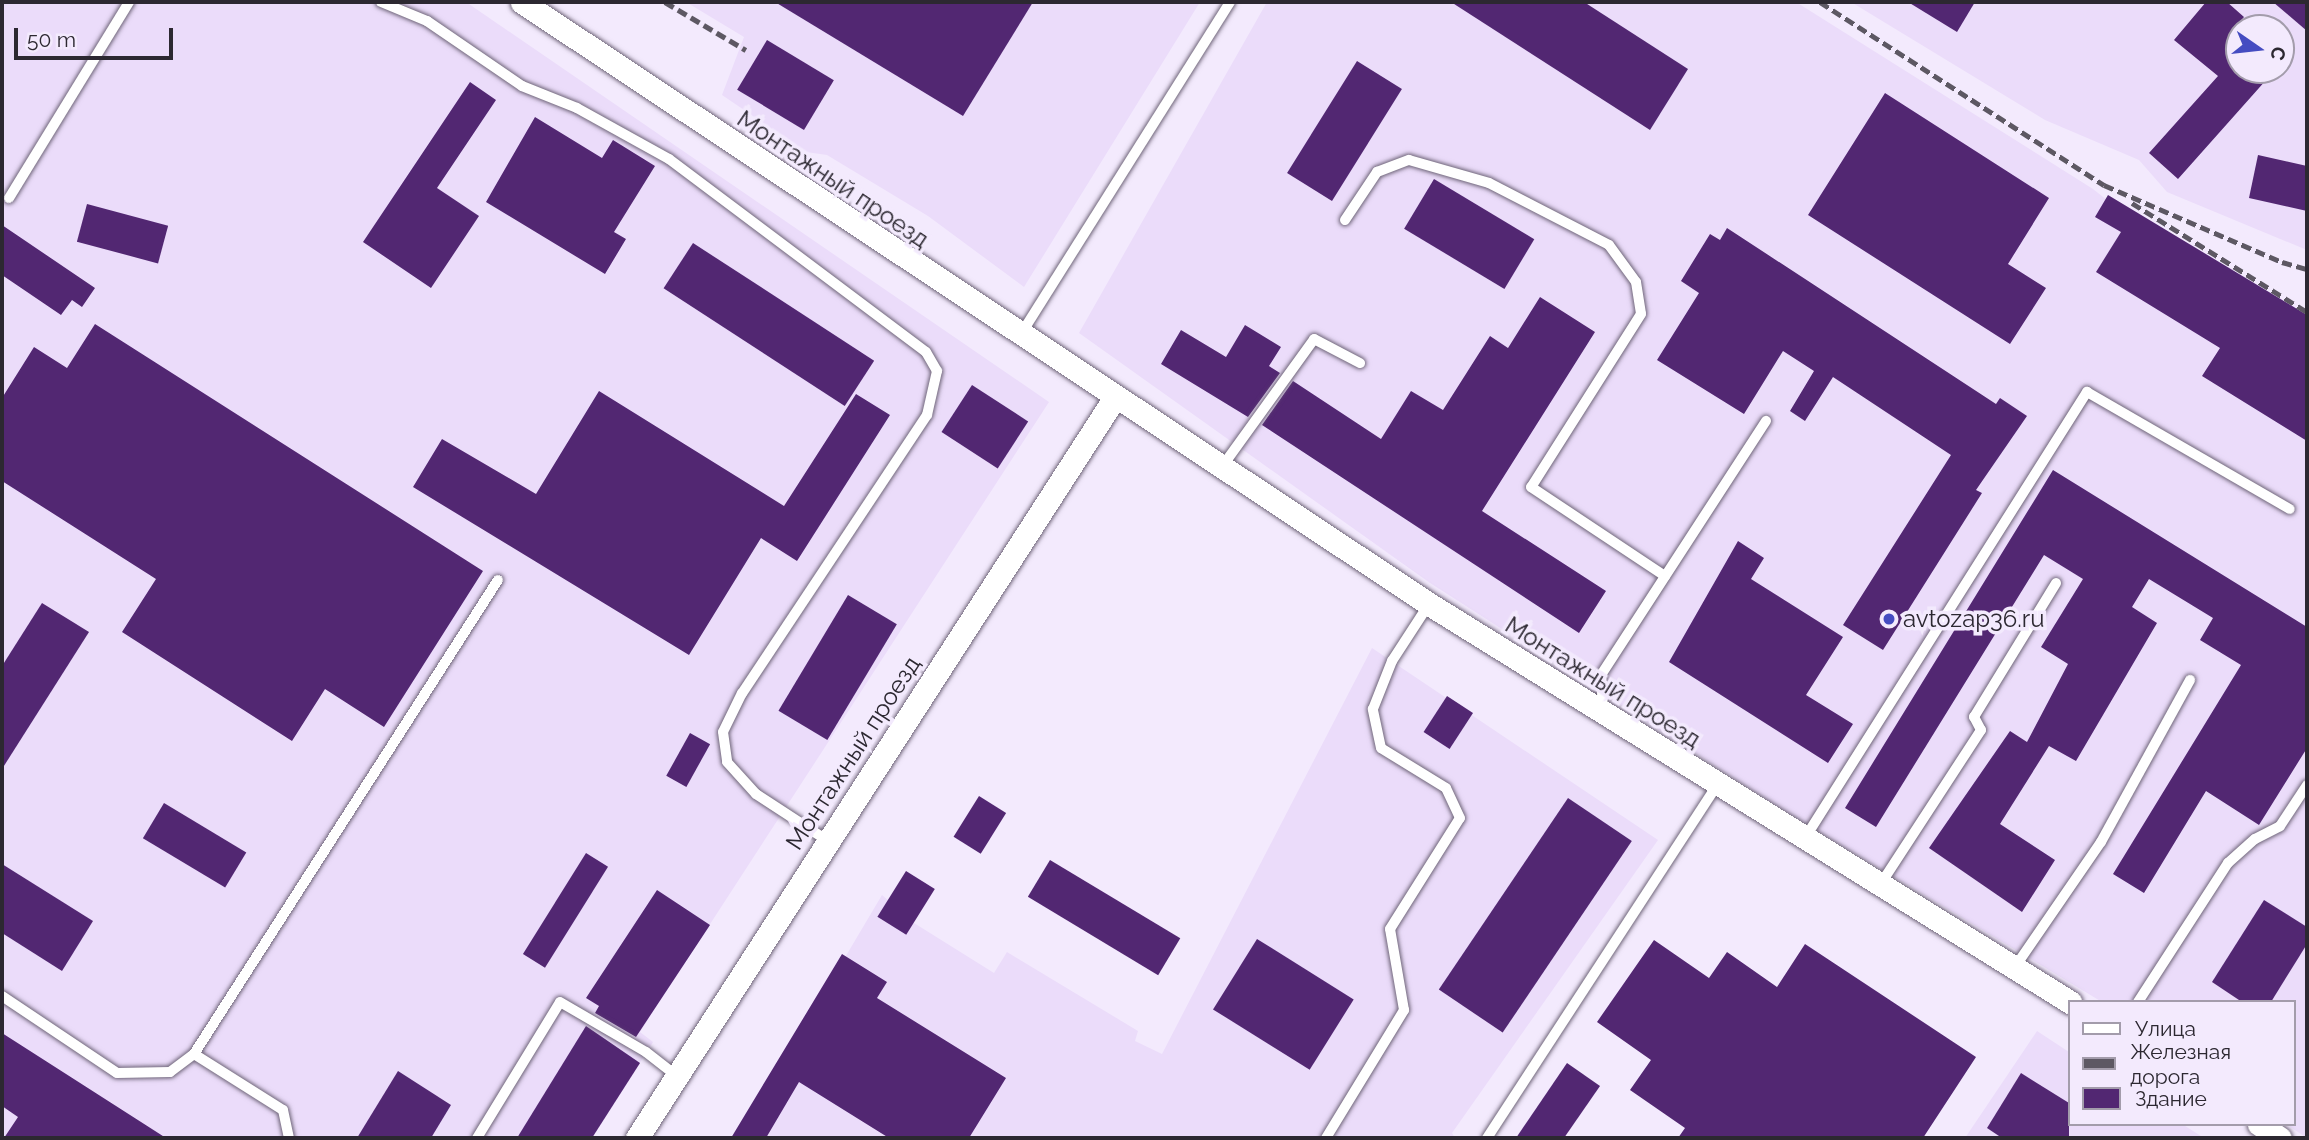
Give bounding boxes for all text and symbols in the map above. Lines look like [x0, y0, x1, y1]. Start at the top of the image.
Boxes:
scale bar [18, 14, 177, 58]
north arrow [2225, 14, 2295, 84]
text: 50 m [27, 27, 76, 52]
text: С [2266, 45, 2291, 63]
street label: Монтажный проезд [732, 104, 934, 254]
place label: avtozap36.ru [1903, 605, 2045, 633]
street label: Монтажный проезд [1500, 610, 1706, 754]
marker: avtozap36.ru [1881, 611, 1897, 627]
street label: Монтажный проезд [780, 651, 926, 855]
legend [2068, 1000, 2295, 1126]
text: Улица [2135, 1016, 2196, 1041]
text: Железная дорога [2130, 1039, 2231, 1089]
text: Здание [2135, 1086, 2207, 1111]

